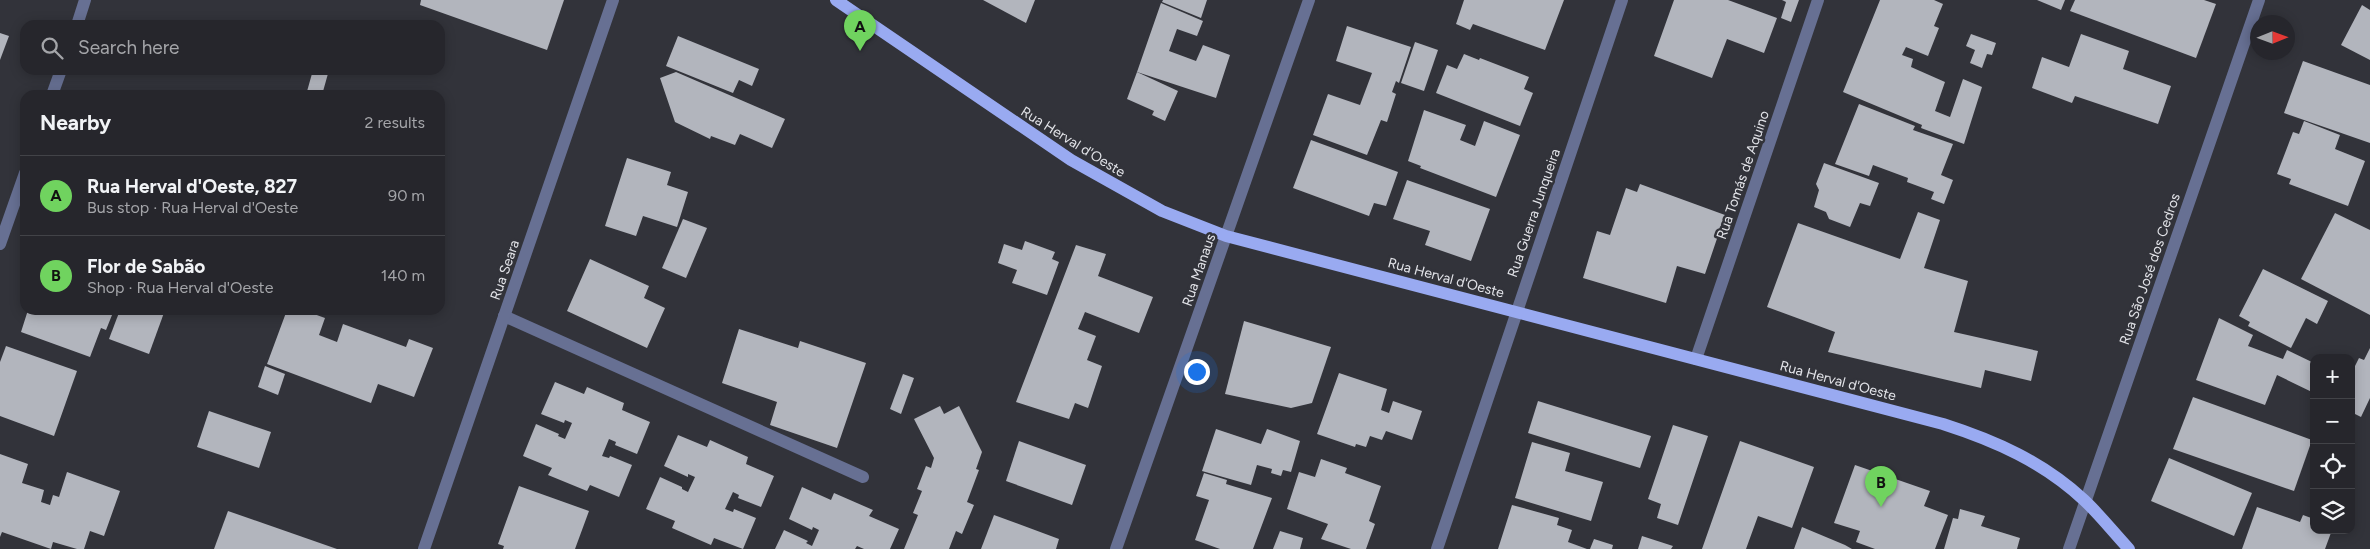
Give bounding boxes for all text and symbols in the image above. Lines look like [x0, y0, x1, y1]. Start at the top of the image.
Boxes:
pin: A [844, 10, 876, 51]
north arrow [2250, 15, 2295, 60]
search box [20, 20, 445, 75]
icon: search [38, 34, 66, 62]
text: Search here [78, 36, 180, 59]
street label: Rua Herval d'Oeste [1018, 103, 1129, 181]
street label: Rua Tomás de Aquino [1713, 108, 1773, 242]
text: Nearby [40, 110, 111, 135]
text: 2 results [365, 113, 425, 132]
street label: Rua Guerra Junqueira [1504, 146, 1564, 280]
text: Rua Herval d'Oeste, 827 [87, 175, 297, 198]
text: A [50, 186, 62, 205]
text: 90 m [388, 186, 425, 205]
street label: Rua São José dos Cedros [2116, 191, 2184, 347]
text: Bus stop · Rua Herval d'Oeste [87, 198, 298, 217]
street label: Rua Manaus [1179, 232, 1219, 308]
street label: Rua Seara [487, 238, 523, 302]
street label: Rua Herval d'Oeste [1386, 254, 1506, 302]
text: Flor de Sabão [87, 255, 205, 278]
text: B [51, 266, 61, 285]
text: 140 m [381, 266, 425, 285]
text: Shop · Rua Herval d'Oeste [87, 278, 273, 297]
map controls [2310, 354, 2355, 534]
button: + [2310, 354, 2355, 399]
street label: Rua Herval d'Oeste [1778, 357, 1898, 405]
your location [1184, 359, 1210, 385]
button: − [2310, 399, 2355, 444]
button: locate [2310, 444, 2355, 489]
pin: B [1865, 466, 1897, 507]
button: layers [2310, 489, 2355, 534]

